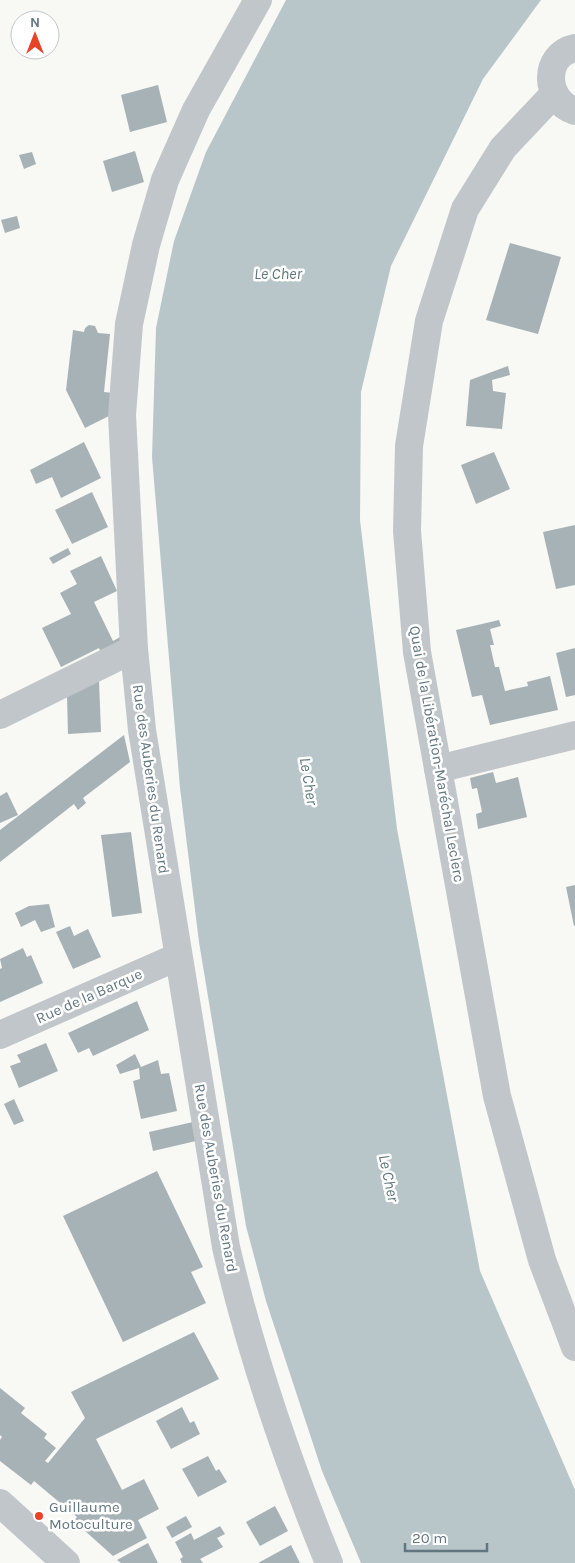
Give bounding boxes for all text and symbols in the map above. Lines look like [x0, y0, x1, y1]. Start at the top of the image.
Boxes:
north arrow [10, 10, 60, 60]
text: N [30, 14, 40, 31]
water label: Le Cher [254, 264, 303, 283]
street label: Quai de la Libération-Maréchal Leclerc [406, 624, 468, 884]
street label: Rue des Auberies du Renard [129, 683, 173, 875]
water label: Le Cher [296, 756, 322, 807]
street label: Rue de la Barque [33, 965, 145, 1027]
street label: Rue des Auberies du Renard [191, 1082, 241, 1274]
water label: Le Cher [375, 1153, 403, 1204]
place label: Guillaume Motoculture [49, 1498, 133, 1533]
marker: Guillaume Motoculture [33, 1510, 45, 1522]
scale bar [405, 1520, 488, 1552]
text: 20 m [412, 1529, 447, 1547]

